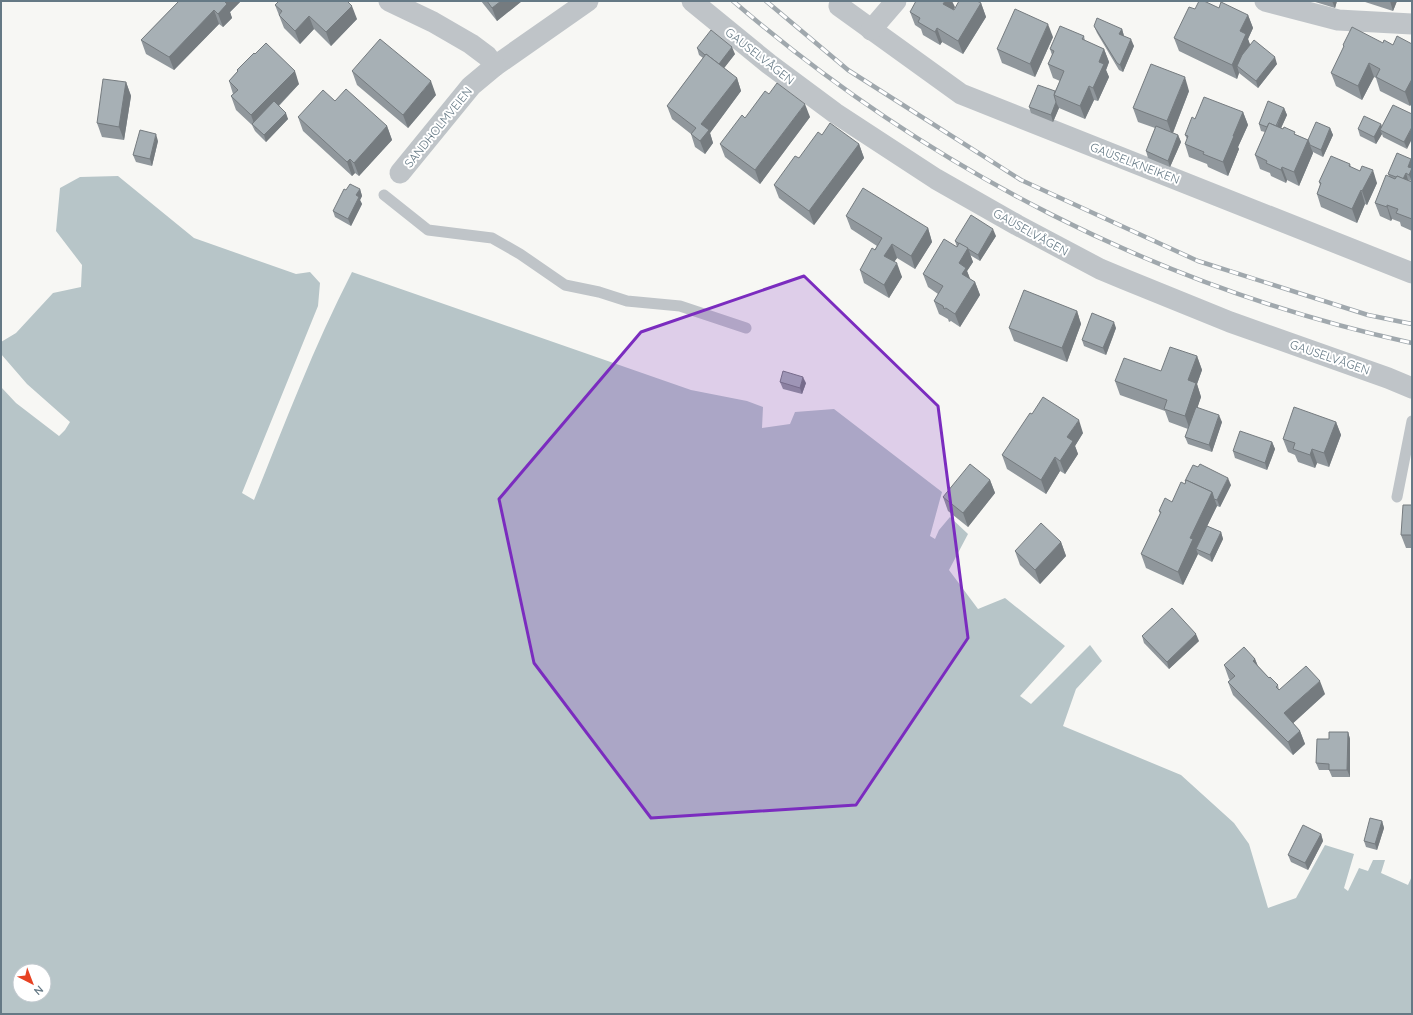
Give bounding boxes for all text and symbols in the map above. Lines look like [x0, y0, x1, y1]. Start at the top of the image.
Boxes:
street label: GAUSELVÅGEN [723, 24, 797, 88]
street label: SANDHOLMVEIEN [401, 84, 475, 170]
street label: GAUSELKNEIKEN [1088, 139, 1182, 187]
street label: GAUSELVÅGEN [991, 205, 1071, 259]
street label: GAUSELVÅGEN [1288, 336, 1372, 378]
north arrow [12, 963, 52, 1003]
text: N [31, 983, 46, 998]

